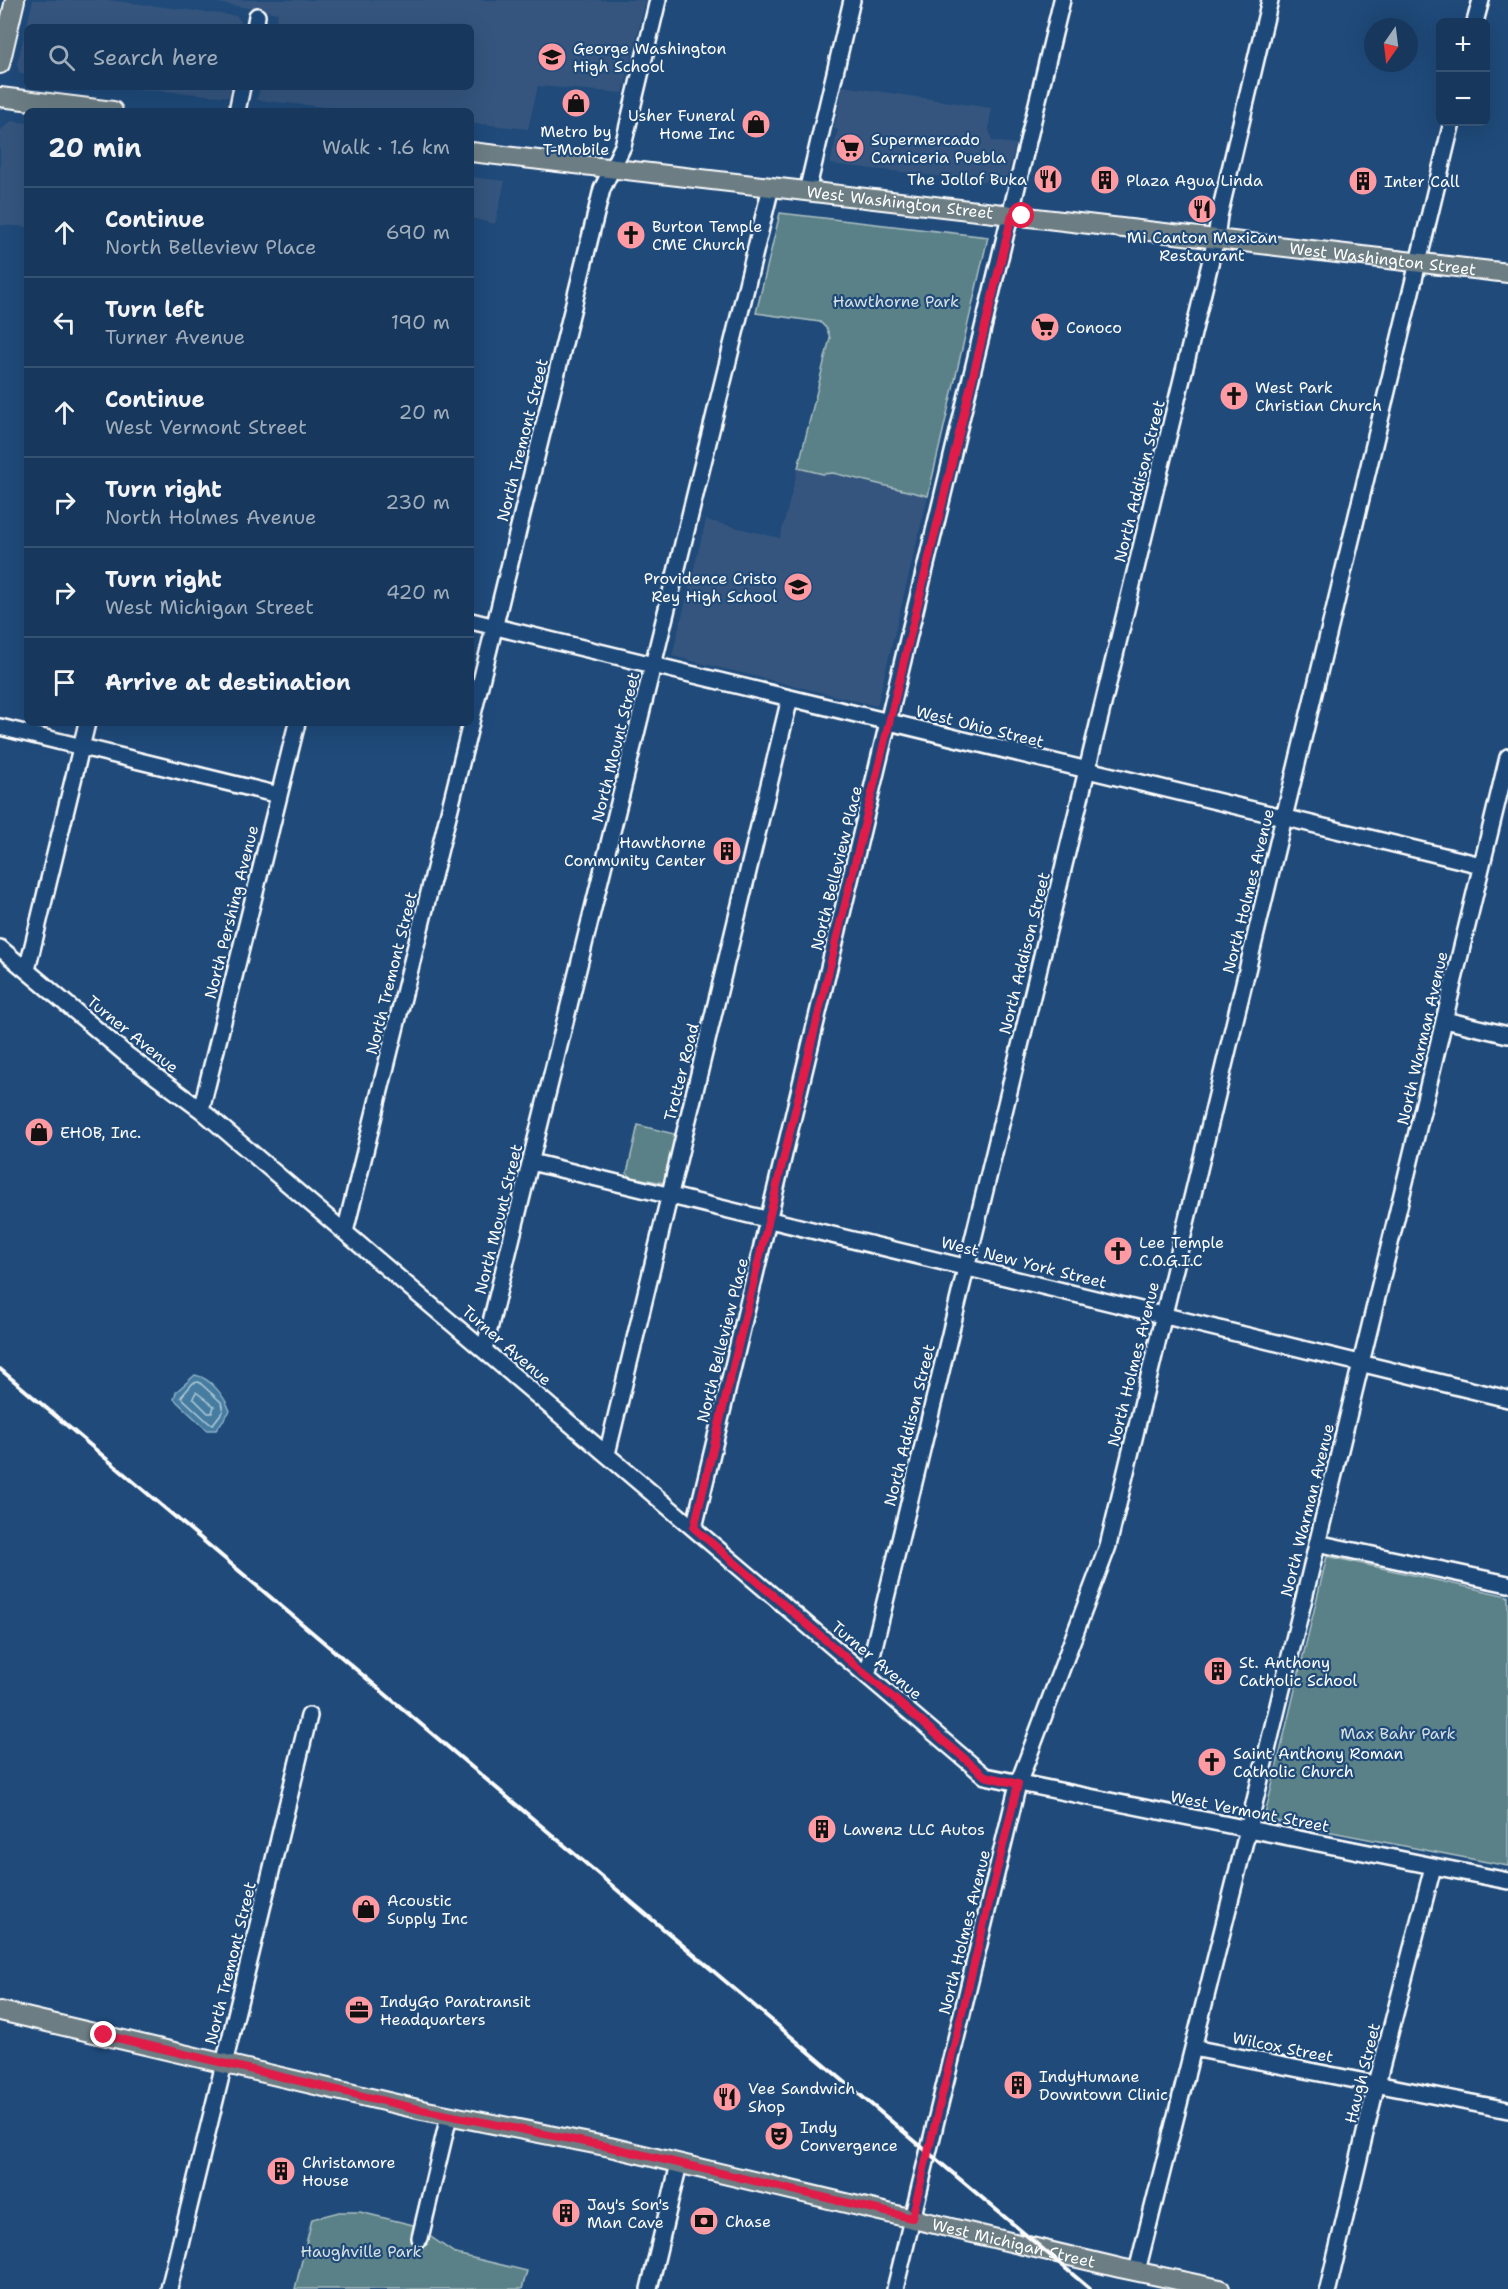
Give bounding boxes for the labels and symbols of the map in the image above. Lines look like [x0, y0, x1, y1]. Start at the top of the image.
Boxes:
north arrow [1364, 18, 1418, 72]
place label: George Washington High School [573, 38, 726, 77]
school or university icon: George Washington High School [536, 41, 568, 73]
shop icon: Metro by T-Mobile [560, 87, 592, 119]
place label: Usher Funeral Home Inc [628, 105, 735, 144]
shop icon: Usher Funeral Home Inc [740, 108, 772, 140]
place label: Metro by T-Mobile [540, 121, 612, 160]
place label: Supermercado Carniceria Puebla [871, 129, 1006, 168]
supermarket icon: Supermercado Carniceria Puebla [834, 132, 866, 164]
restaurant icon: The Jollof Buka [1032, 163, 1064, 195]
building icon: Plaza Agua Linda [1089, 164, 1121, 196]
building icon: Inter Call [1347, 165, 1379, 197]
place label: The Jollof Buka [907, 169, 1027, 190]
place label: Plaza Agua Linda [1126, 170, 1263, 191]
place label: Inter Call [1384, 171, 1460, 192]
street label: West Washington Street [805, 181, 995, 224]
restaurant icon: Mi Canton Mexican Restaurant [1186, 193, 1218, 225]
route start [1008, 202, 1034, 228]
place label: Burton Temple CME Church [652, 216, 762, 255]
church icon: Burton Temple CME Church [615, 219, 647, 251]
place label: Mi Canton Mexican Restaurant [1127, 227, 1277, 266]
street label: West Washington Street [1288, 238, 1477, 280]
park label: Hawthorne Park [833, 291, 959, 312]
supermarket icon: Conoco [1029, 311, 1061, 343]
place label: Conoco [1066, 317, 1122, 338]
street label: North Tremont Street [492, 356, 553, 524]
place label: West Park Christian Church [1255, 377, 1382, 416]
church icon: West Park Christian Church [1218, 380, 1250, 412]
street label: North Addison Street [1109, 398, 1170, 564]
place label: Providence Cristo Rey High School [644, 568, 777, 607]
school or university icon: Providence Cristo Rey High School [782, 571, 814, 603]
street label: North Mount Street [587, 670, 644, 824]
street label: West Ohio Street [914, 700, 1046, 753]
street label: North Belleview Place [806, 784, 867, 953]
street label: North Holmes Avenue [1218, 807, 1279, 976]
street label: North Pershing Avenue [200, 823, 263, 1001]
place label: Hawthorne Community Center [564, 832, 706, 871]
building icon: Hawthorne Community Center [711, 835, 743, 867]
street label: North Addison Street [994, 870, 1055, 1036]
street label: North Tremont Street [361, 889, 422, 1057]
street label: North Warman Avenue [1392, 949, 1453, 1127]
street label: Turner Avenue [82, 991, 183, 1078]
street label: Trotter Road [659, 1021, 704, 1123]
shop icon: EHOB, Inc. [23, 1116, 55, 1148]
place label: EHOB, Inc. [60, 1122, 141, 1143]
street label: North Mount Street [470, 1142, 527, 1296]
street label: West New York Street [939, 1232, 1109, 1293]
place label: Lee Temple C.O.G.I.C [1139, 1232, 1224, 1271]
church icon: Lee Temple C.O.G.I.C [1102, 1235, 1134, 1267]
street label: North Belleview Place [692, 1256, 753, 1425]
street label: North Holmes Avenue [1103, 1280, 1164, 1449]
street label: Turner Avenue [457, 1301, 556, 1390]
street label: North Addison Street [879, 1342, 940, 1508]
street label: North Warman Avenue [1276, 1421, 1339, 1599]
street label: Turner Avenue [827, 1616, 926, 1704]
place label: St. Anthony Catholic School [1239, 1652, 1357, 1691]
building icon: St. Anthony Catholic School [1202, 1655, 1234, 1687]
park label: Max Bahr Park [1340, 1723, 1456, 1744]
place label: Saint Anthony Roman Catholic Church [1233, 1743, 1404, 1782]
church icon: Saint Anthony Roman Catholic Church [1196, 1746, 1228, 1778]
street label: West Vermont Street [1169, 1786, 1331, 1837]
building icon: Lawenz LLC Autos [806, 1813, 838, 1845]
place label: Lawenz LLC Autos [843, 1819, 985, 1840]
street label: North Holmes Avenue [934, 1848, 995, 2017]
street label: North Tremont Street [200, 1879, 261, 2047]
place label: Acoustic Supply Inc [387, 1890, 468, 1929]
shop icon: Acoustic Supply Inc [350, 1893, 382, 1925]
place label: IndyGo Paratransit Headquarters [380, 1991, 531, 2030]
office icon: IndyGo Paratransit Headquarters [343, 1994, 375, 2026]
route end [90, 2021, 116, 2047]
street label: Haugh Street [1340, 2021, 1385, 2126]
street label: Wilcox Street [1231, 2027, 1335, 2068]
place label: IndyHumane Downtown Clinic [1039, 2066, 1168, 2105]
building icon: IndyHumane Downtown Clinic [1002, 2069, 1034, 2101]
place label: Vee Sandwich Shop [748, 2078, 855, 2117]
restaurant icon: Vee Sandwich Shop [711, 2081, 743, 2113]
place label: Indy Convergence [800, 2117, 898, 2156]
theatre icon: Indy Convergence [763, 2120, 795, 2152]
place label: Christamore House [302, 2152, 396, 2191]
building icon: Christamore House [265, 2155, 297, 2187]
place label: Jay's Son's Man Cave [587, 2194, 670, 2233]
building icon: Jay's Son's Man Cave [550, 2197, 582, 2229]
bank icon: Chase [688, 2205, 720, 2237]
place label: Chase [725, 2211, 771, 2232]
street label: West Michigan Street [930, 2214, 1097, 2273]
park label: Haughville Park [300, 2241, 422, 2262]

